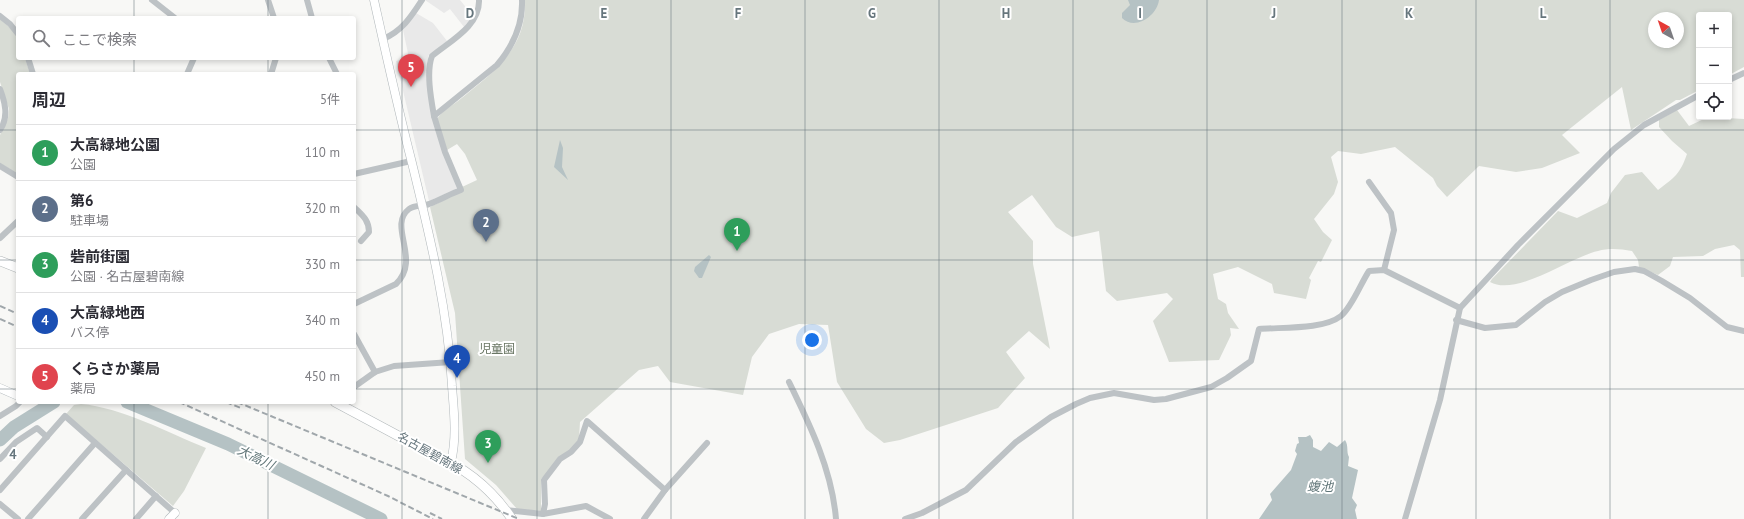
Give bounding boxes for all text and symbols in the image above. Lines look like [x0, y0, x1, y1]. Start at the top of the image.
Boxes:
text: D [466, 5, 474, 22]
text: E [601, 5, 608, 22]
text: F [735, 5, 742, 22]
text: G [868, 5, 876, 22]
text: H [1002, 5, 1010, 22]
text: I [1138, 5, 1142, 22]
text: J [1271, 5, 1276, 22]
text: K [1405, 5, 1413, 22]
text: L [1540, 5, 1547, 22]
north arrow [1648, 12, 1684, 48]
map controls [1696, 12, 1732, 120]
button: + [1696, 12, 1732, 48]
search box [16, 16, 356, 60]
icon: search [30, 27, 52, 49]
text: ここで検索 [62, 30, 137, 49]
button: − [1696, 48, 1732, 84]
pin: 5 [398, 54, 424, 87]
button: locate [1696, 84, 1732, 120]
text: 周辺 [32, 89, 66, 111]
text: 5件 [320, 91, 340, 108]
text: 大高緑地公園 [70, 135, 160, 154]
text: 1 [41, 144, 49, 161]
text: 110 m [305, 144, 340, 161]
text: 公園 [70, 156, 96, 173]
text: 第6 [70, 191, 94, 210]
text: 2 [41, 200, 49, 217]
text: 320 m [305, 200, 340, 217]
pin: 2 [473, 209, 499, 242]
text: 駐車場 [70, 212, 109, 229]
pin: 1 [724, 218, 750, 251]
text: 砦前街園 [70, 247, 130, 266]
text: 3 [41, 256, 49, 273]
text: 330 m [305, 256, 340, 273]
text: 公園 · 名古屋碧南線 [70, 268, 184, 285]
text: 大高緑地西 [70, 303, 145, 322]
text: 4 [41, 312, 49, 329]
text: 340 m [305, 312, 340, 329]
text: バス停 [70, 324, 109, 341]
your location [802, 330, 822, 350]
park label: 児童園 [479, 341, 515, 356]
pin: 4 [444, 345, 470, 378]
text: くらさか薬局 [70, 359, 160, 378]
text: 5 [41, 368, 49, 385]
text: 450 m [305, 368, 340, 385]
text: 薬局 [70, 380, 96, 397]
street label: 名古屋碧南線 [395, 429, 465, 477]
pin: 3 [475, 430, 501, 463]
water label: 大高川 [235, 441, 279, 475]
text: 4 [9, 446, 17, 463]
water label: 蝮池 [1307, 478, 1335, 495]

